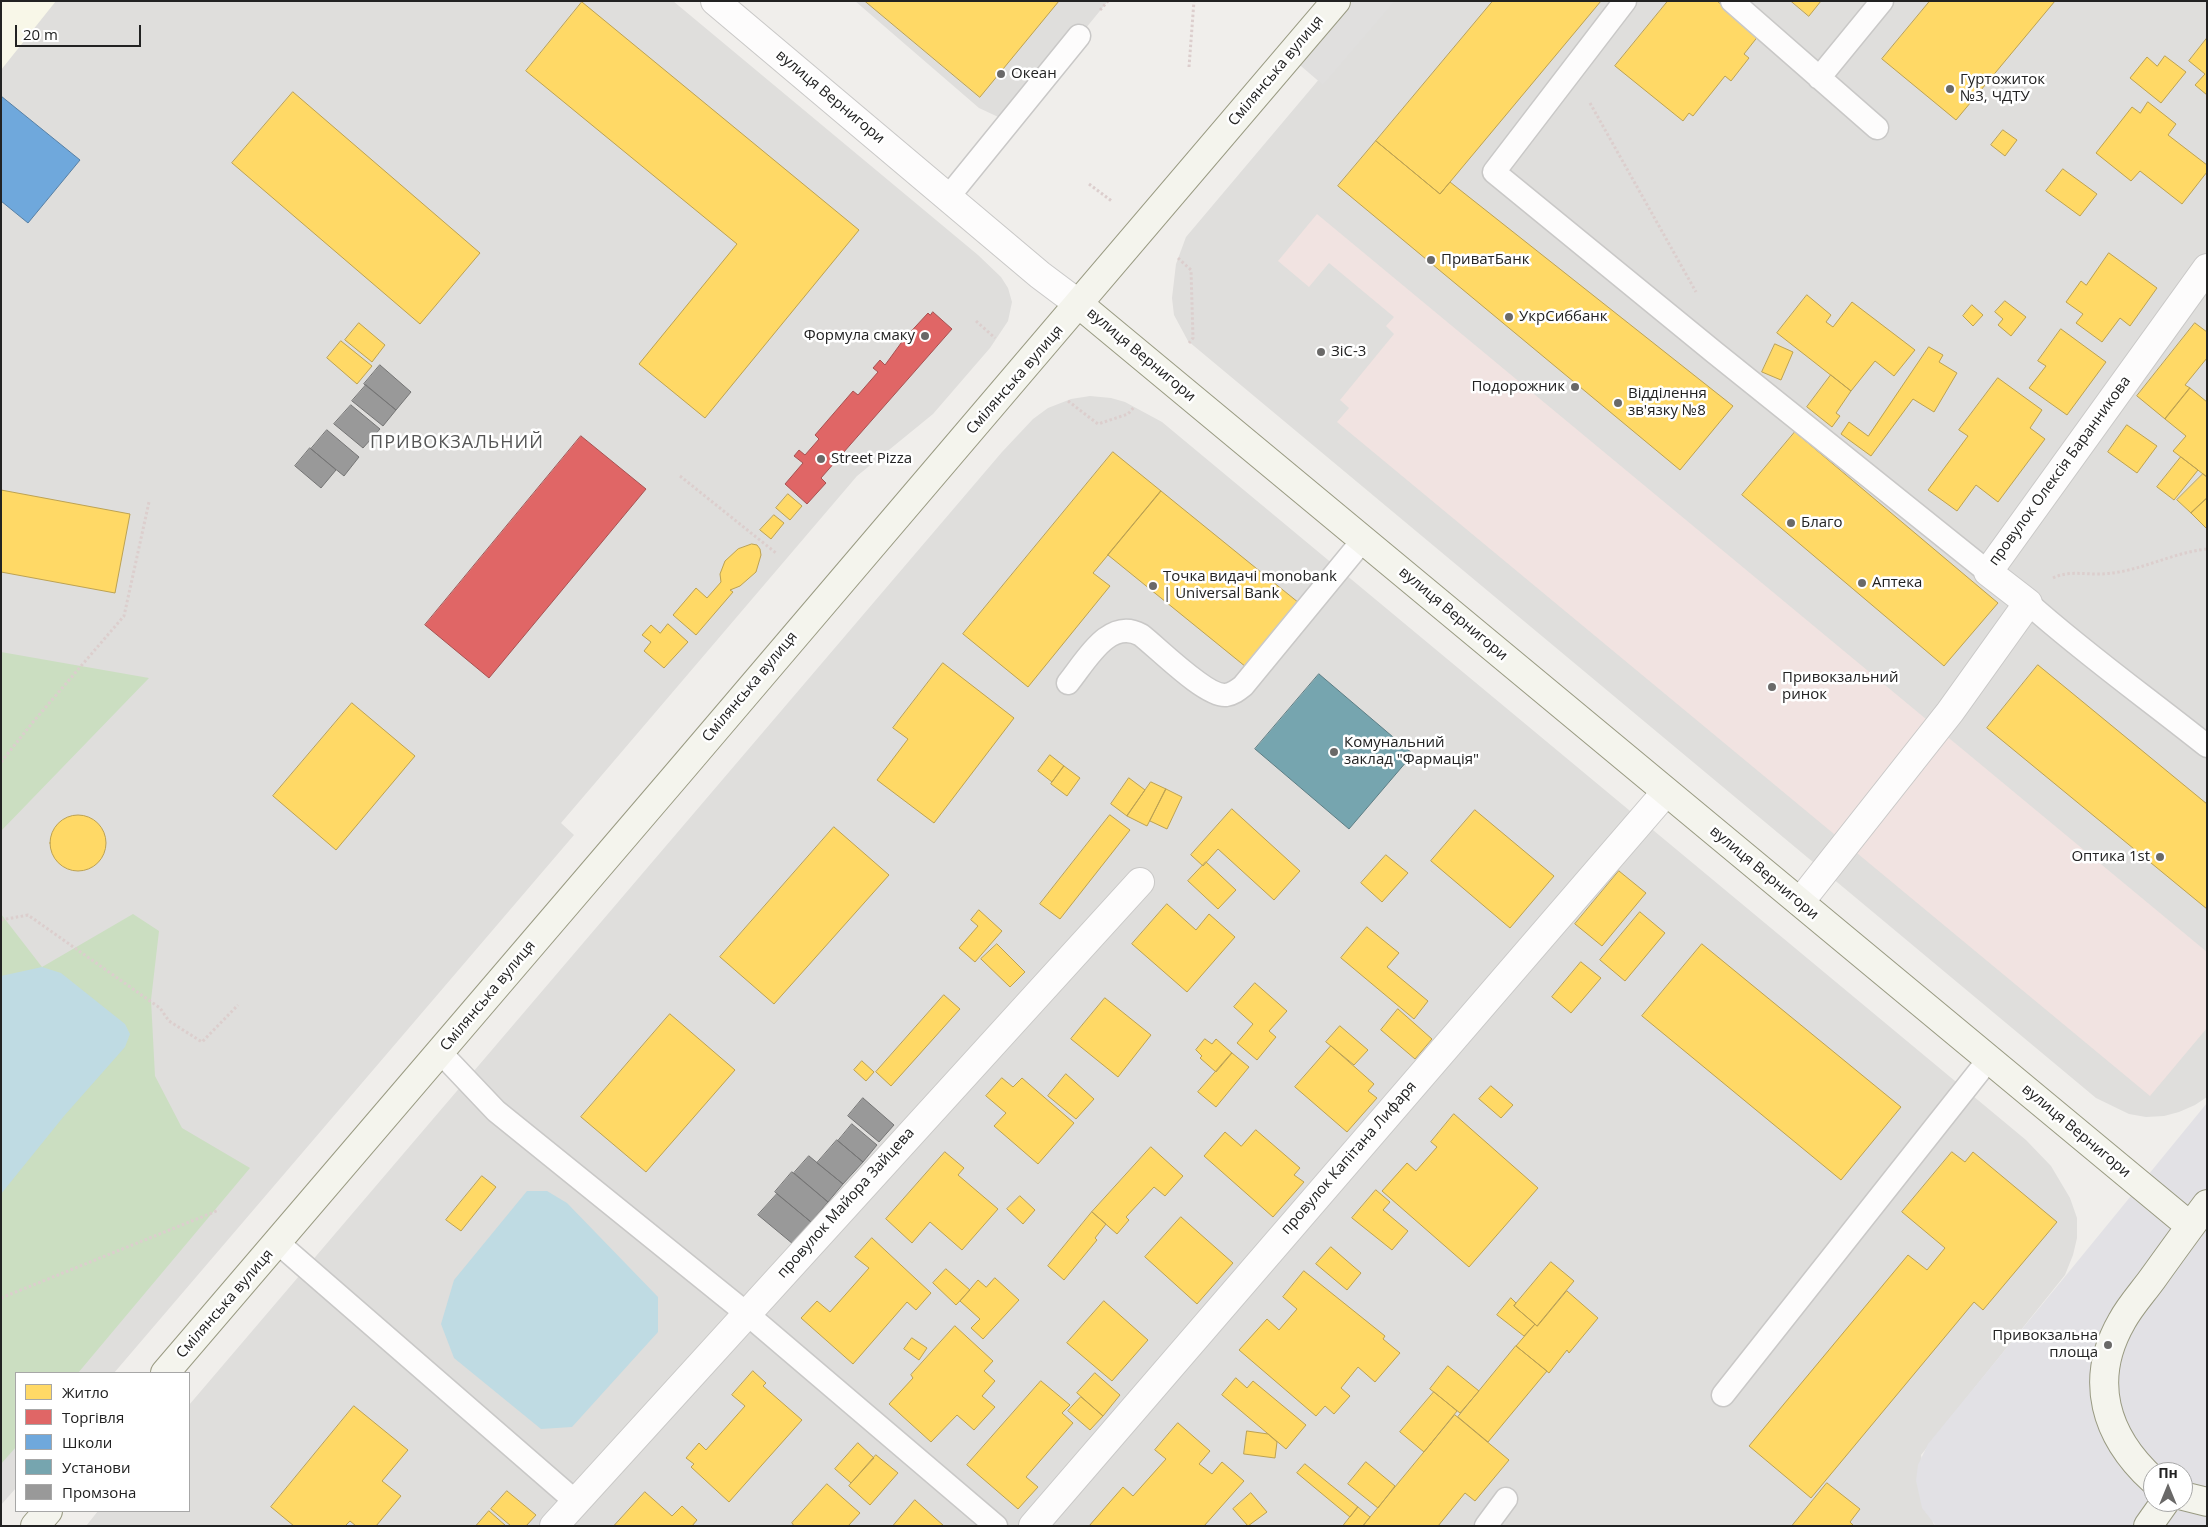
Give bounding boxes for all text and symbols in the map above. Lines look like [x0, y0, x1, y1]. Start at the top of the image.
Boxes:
street label: Смілянська вулиця [1225, 12, 1327, 130]
scale bar [18, 15, 144, 47]
text: 20 m [23, 24, 58, 44]
street label: вулиця Вернигори [772, 46, 888, 148]
place label: Океан [1011, 65, 1057, 83]
marker: Океан [995, 68, 1007, 80]
place label: Гуртожиток №3, ЧДТУ [1960, 71, 2045, 106]
marker: Гуртожиток №3, ЧДТУ [1944, 83, 1956, 95]
place label: ПриватБанк [1441, 251, 1529, 269]
marker: ПриватБанк [1425, 254, 1437, 266]
street label: вулиця Вернигори [1083, 304, 1199, 406]
place label: УкрСиббанк [1519, 308, 1608, 326]
marker: УкрСиббанк [1503, 311, 1515, 323]
street label: Смілянська вулиця [963, 322, 1067, 438]
place label: Формула смаку [804, 327, 915, 345]
marker: Формула смаку [919, 330, 931, 342]
place label: ЗіС-3 [1331, 343, 1366, 361]
marker: ЗіС-3 [1315, 346, 1327, 358]
street label: провулок Олексія Баранникова [1985, 373, 2135, 569]
place label: Подорожник [1471, 378, 1565, 396]
marker: Подорожник [1569, 381, 1581, 393]
place label: Відділення зв'язку №8 [1628, 385, 1707, 420]
marker: Відділення зв'язку №8 [1612, 397, 1624, 409]
district label: ПРИВОКЗАЛЬНИЙ [368, 432, 546, 454]
place label: Street Pizza [831, 450, 912, 468]
marker: Street Pizza [815, 453, 827, 465]
place label: Благо [1801, 514, 1843, 532]
marker: Благо [1785, 517, 1797, 529]
street label: вулиця Вернигори [1395, 563, 1511, 665]
place label: Точка видачі monobank | Universal Bank [1163, 568, 1337, 603]
place label: Аптека [1872, 574, 1922, 592]
marker: Аптека [1856, 577, 1868, 589]
marker: Точка видачі monobank | Universal Bank [1147, 580, 1159, 592]
street label: Смілянська вулиця [699, 628, 801, 746]
place label: Привокзальний ринок [1782, 669, 1899, 704]
marker: Привокзальний ринок [1766, 681, 1778, 693]
place label: Комунальний заклад "Фармація" [1344, 734, 1479, 769]
marker: Комунальний заклад "Фармація" [1328, 746, 1340, 758]
street label: вулиця Вернигори [1706, 822, 1822, 924]
place label: Оптика 1st [2071, 848, 2150, 866]
marker: Оптика 1st [2154, 851, 2166, 863]
street label: Смілянська вулиця [437, 937, 539, 1055]
street label: провулок Капітана Лифаря [1278, 1078, 1420, 1238]
street label: вулиця Вернигори [2018, 1080, 2134, 1182]
street label: провулок Майора Зайцева [774, 1124, 918, 1282]
street label: Смілянська вулиця [173, 1246, 277, 1362]
place label: Привокзальна площа [1992, 1327, 2098, 1362]
marker: Привокзальна площа [2102, 1339, 2114, 1351]
legend [15, 1372, 190, 1512]
text: Житло [62, 1382, 109, 1402]
text: Торгівля [62, 1407, 124, 1427]
text: Школи [62, 1432, 112, 1452]
text: Установи [62, 1457, 131, 1477]
north arrow [2143, 1462, 2193, 1512]
text: Пн [2158, 1463, 2178, 1482]
text: Промзона [62, 1482, 136, 1502]

